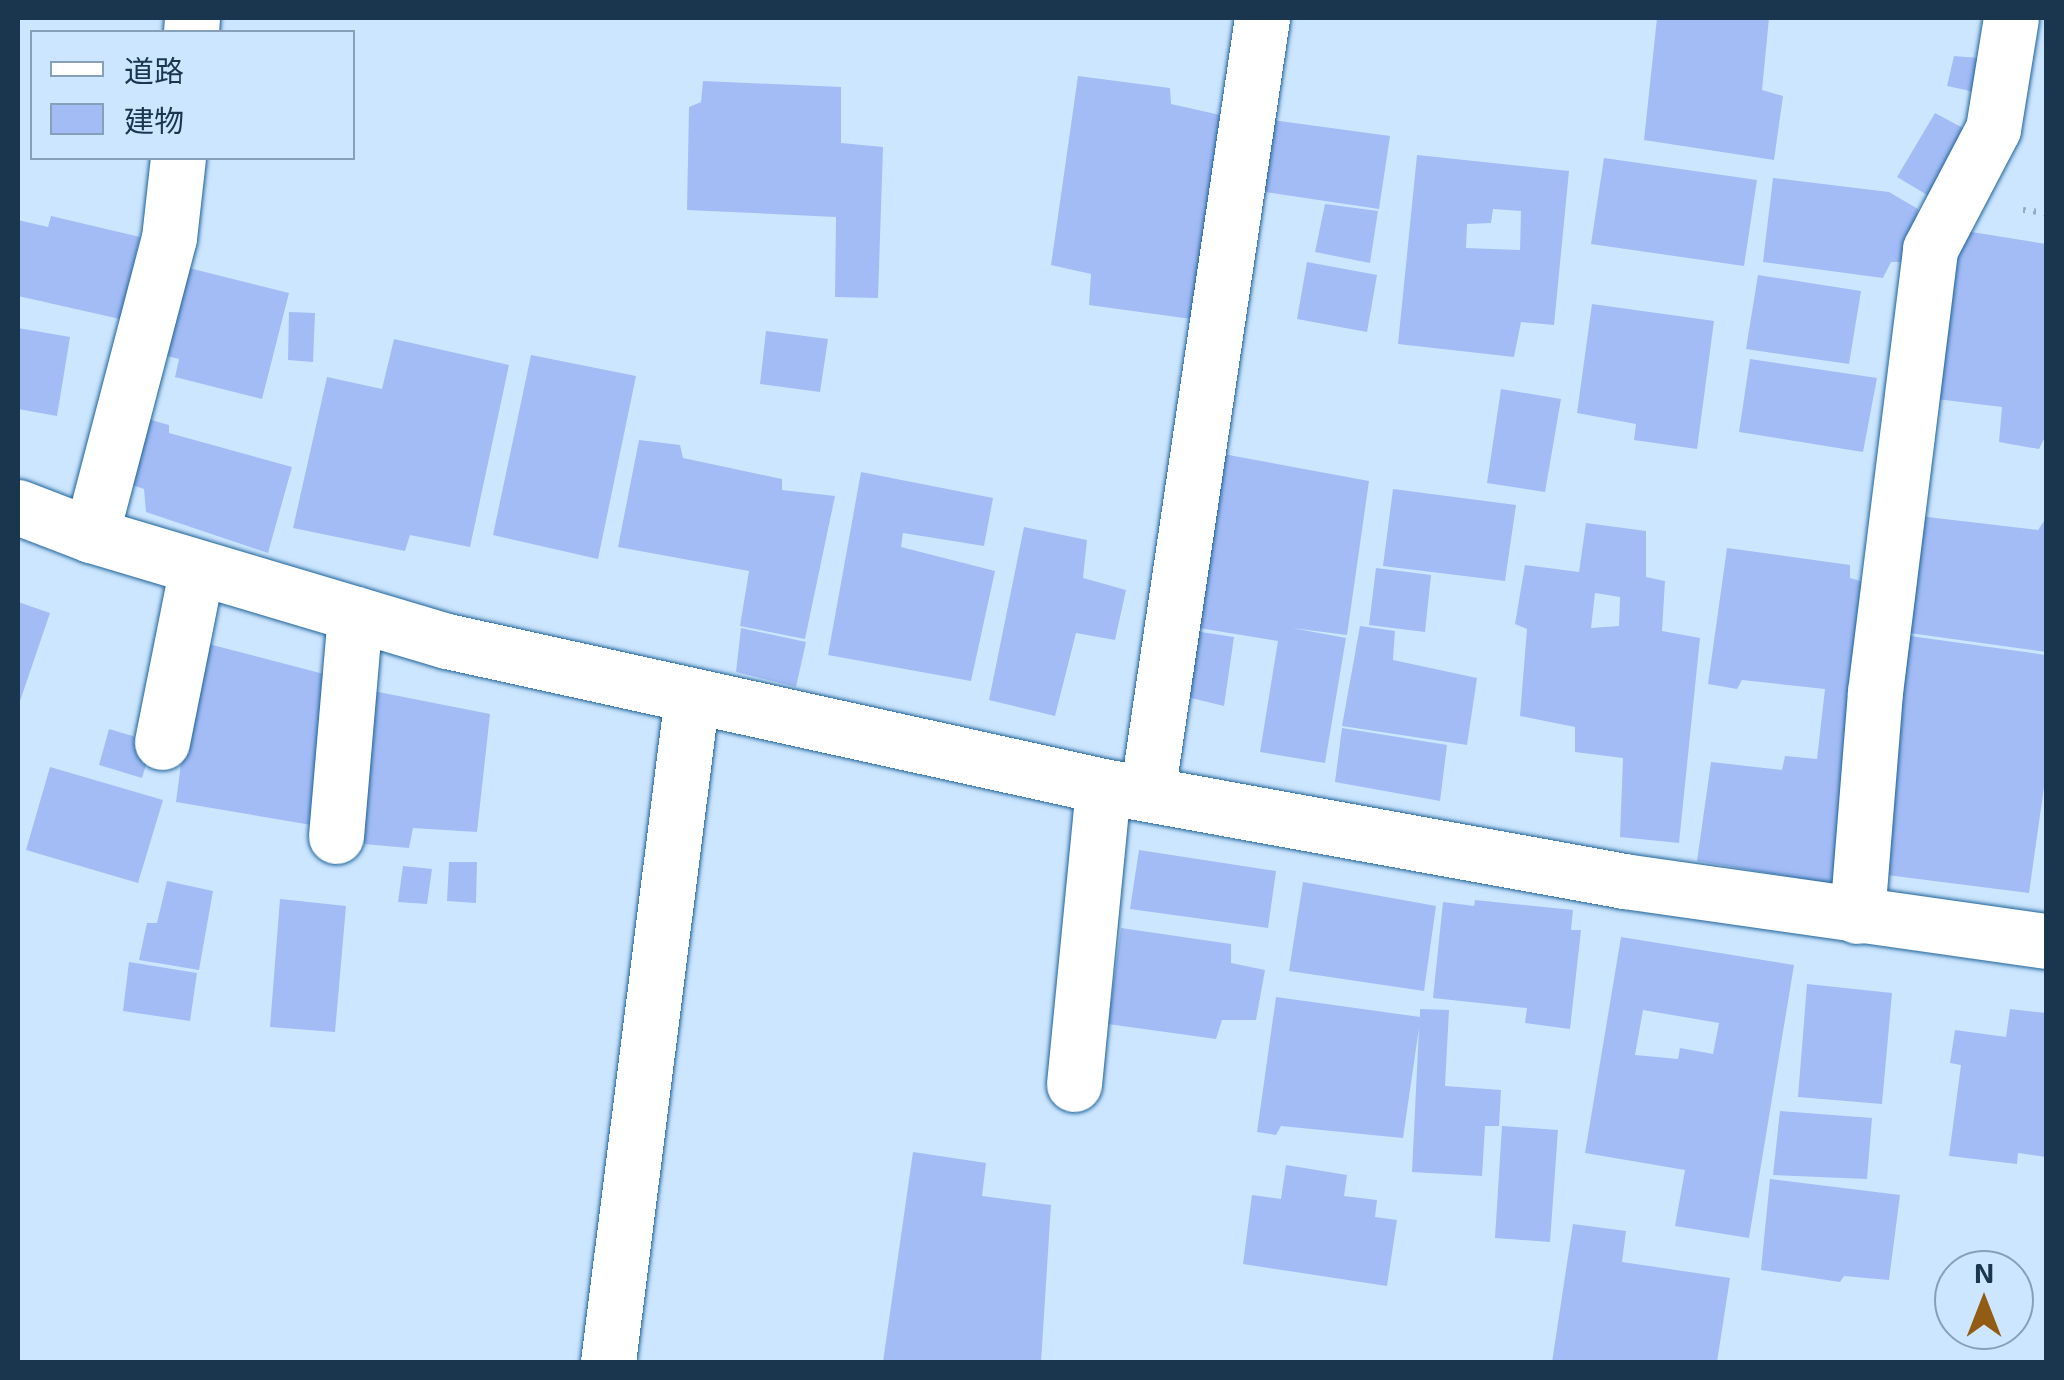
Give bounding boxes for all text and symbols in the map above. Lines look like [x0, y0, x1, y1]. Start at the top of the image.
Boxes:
legend [30, 30, 355, 160]
text: 道路 [124, 52, 184, 88]
text: 建物 [124, 102, 184, 138]
north arrow [1934, 1250, 2034, 1350]
text: N [1974, 1255, 1994, 1289]

